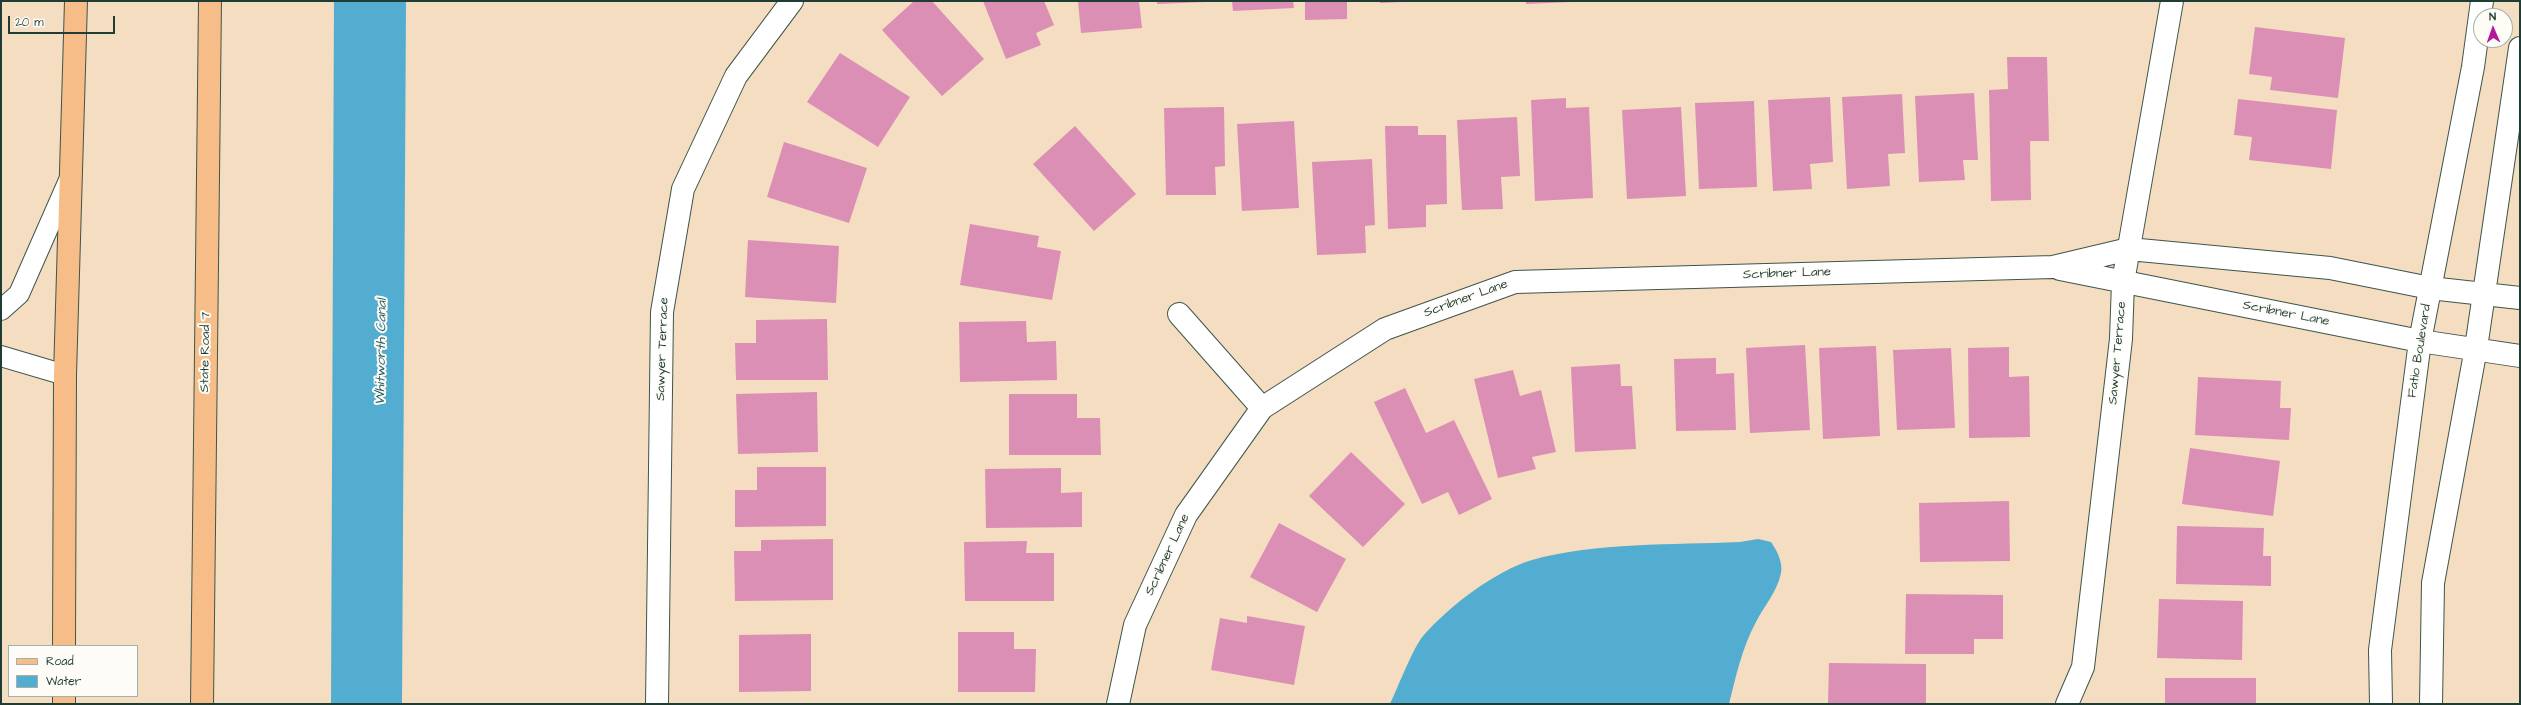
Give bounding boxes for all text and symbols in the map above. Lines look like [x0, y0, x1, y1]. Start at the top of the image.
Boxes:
scale bar [10, 8, 117, 34]
north arrow [2473, 8, 2513, 48]
text: N [2489, 9, 2496, 24]
text: 20 m [15, 14, 44, 31]
street label: Scribner Lane [1743, 265, 1831, 283]
street label: Scribner Lane [1422, 277, 1510, 321]
street label: Sawyer Terrace [653, 297, 673, 401]
street label: Scribner Lane [2241, 298, 2331, 330]
water label: Whitworth Canal [373, 299, 391, 405]
street label: Sawyer Terrace [2106, 301, 2130, 405]
street label: Fatio Boulevard [2405, 303, 2435, 399]
street label: State Road 7 [197, 311, 215, 393]
street label: Scribner Lane [1142, 512, 1194, 598]
legend [8, 645, 138, 697]
text: Road [46, 653, 74, 670]
text: Water [46, 673, 81, 690]

